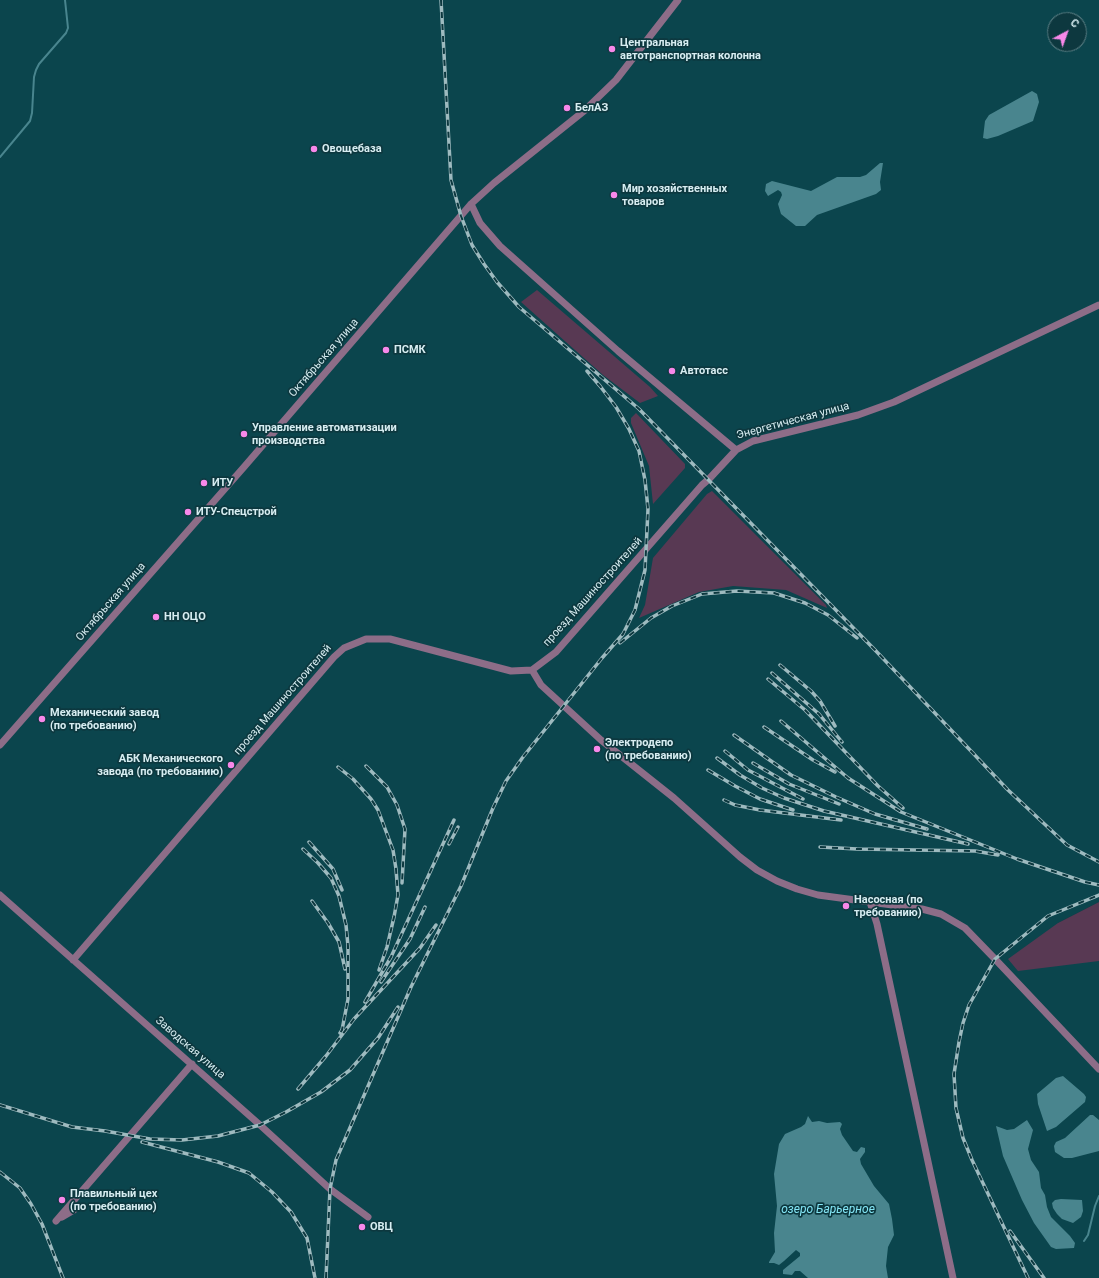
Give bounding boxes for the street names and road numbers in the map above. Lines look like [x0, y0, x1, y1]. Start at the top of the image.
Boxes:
street label: Октябрьская улица [286, 316, 362, 400]
street label: Энергетическая улица [735, 400, 851, 442]
street label: проезд Машиностроителей [541, 535, 645, 649]
street label: Октябрьская улица [73, 560, 149, 644]
street label: проезд Машиностроителей [231, 642, 335, 758]
street label: Заводская улица [152, 1014, 228, 1082]

